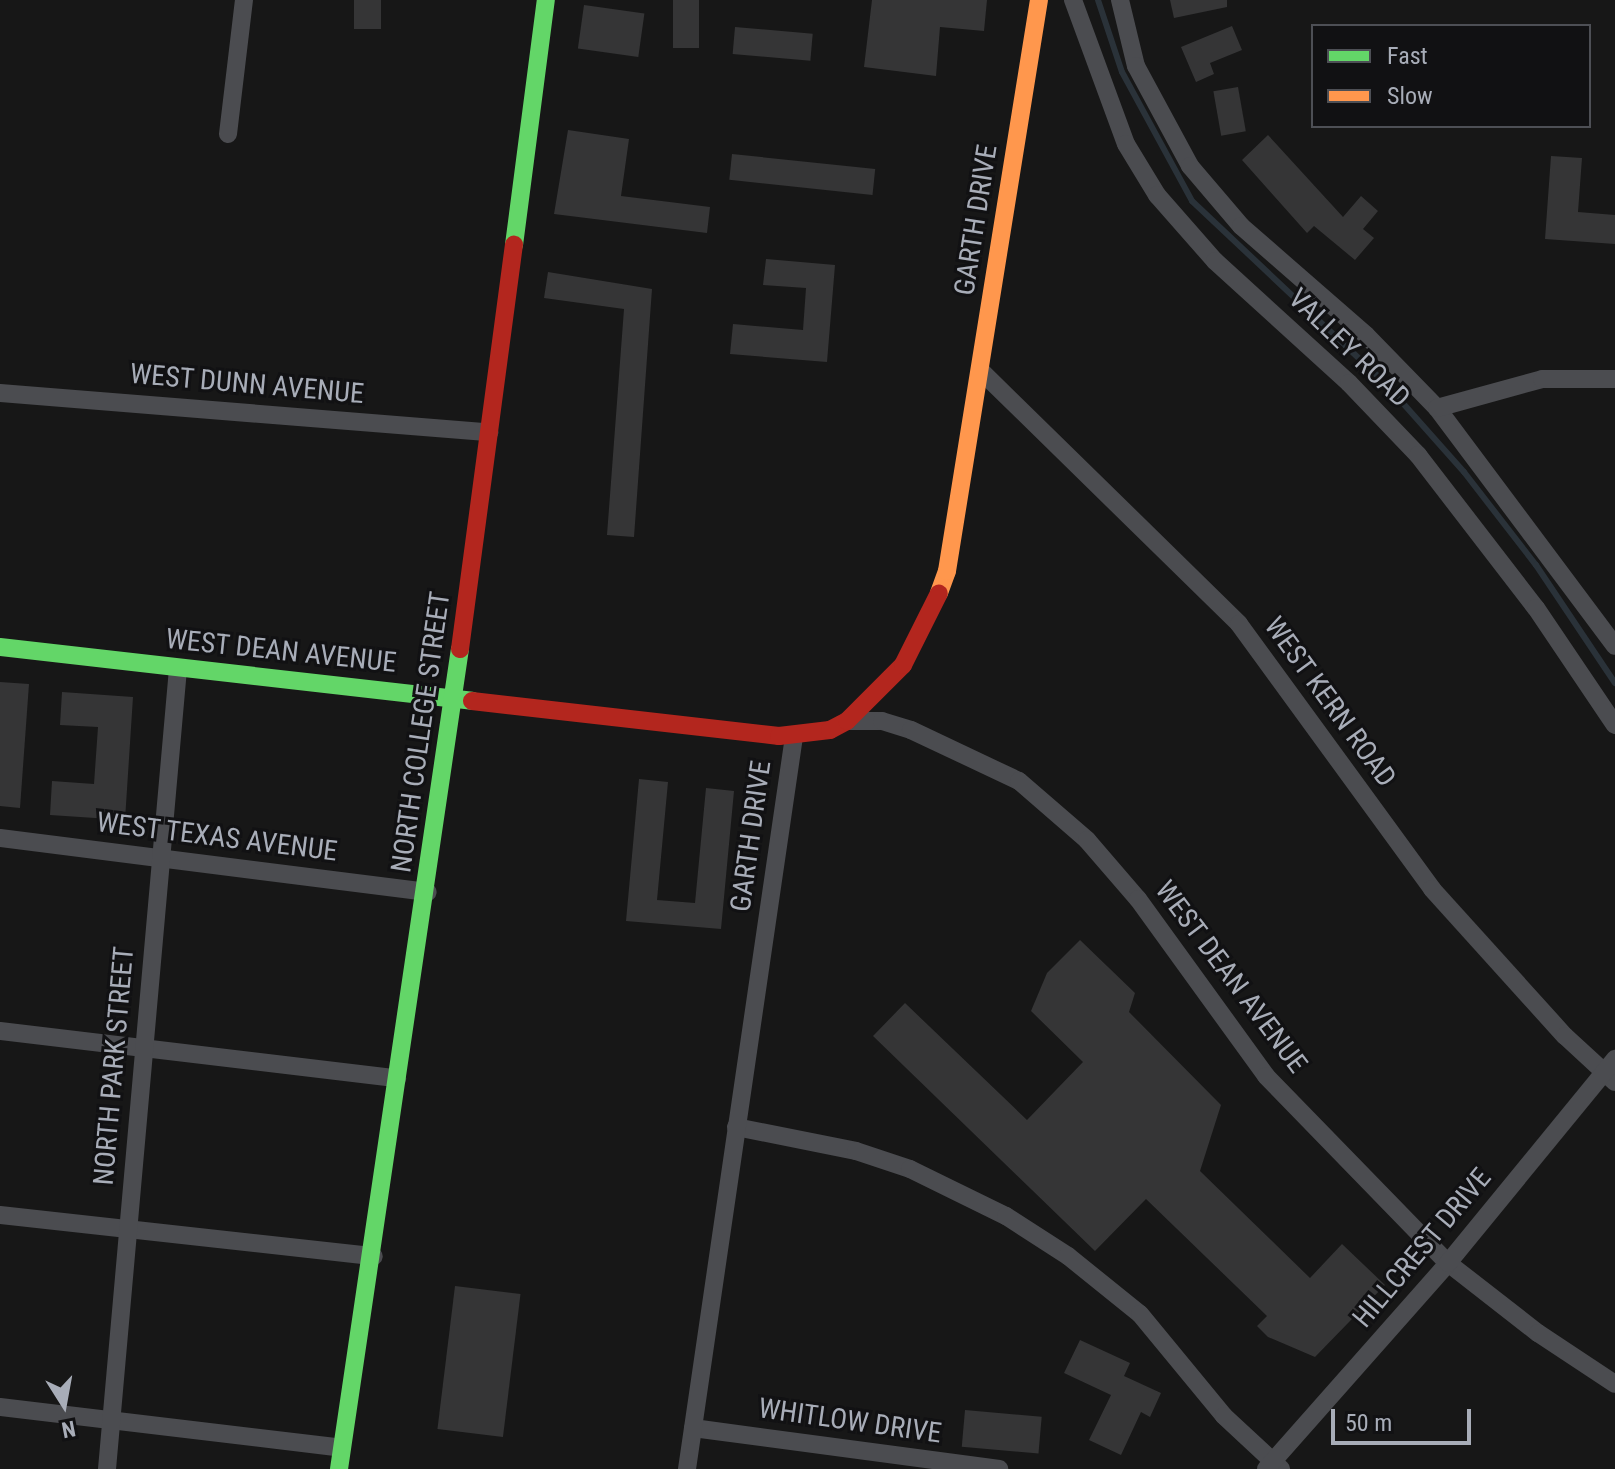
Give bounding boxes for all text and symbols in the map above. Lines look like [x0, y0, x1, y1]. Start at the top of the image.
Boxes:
legend [1311, 24, 1591, 128]
text: Fast [1387, 42, 1428, 70]
text: Slow [1387, 82, 1433, 110]
street label: GARTH DRIVE [947, 142, 1005, 298]
street label: VALLEY ROAD [1281, 282, 1417, 414]
street label: WEST DUNN AVENUE [128, 357, 366, 411]
street label: NORTH COLLEGE STREET [385, 589, 457, 875]
street label: WEST KERN ROAD [1257, 610, 1403, 794]
street label: WEST DEAN AVENUE [164, 622, 398, 680]
street label: GARTH DRIVE [724, 758, 778, 914]
street label: WEST TEXAS AVENUE [94, 805, 340, 869]
street label: WEST DEAN AVENUE [1148, 874, 1314, 1080]
street label: NORTH PARK STREET [87, 945, 141, 1187]
street label: HILLCREST DRIVE [1346, 1161, 1498, 1335]
north arrow [24, 1365, 104, 1445]
street label: WHITLOW DRIVE [756, 1392, 944, 1450]
scale bar [1335, 1393, 1475, 1443]
text: 50 m [1345, 1409, 1392, 1437]
text: N [60, 1415, 78, 1443]

